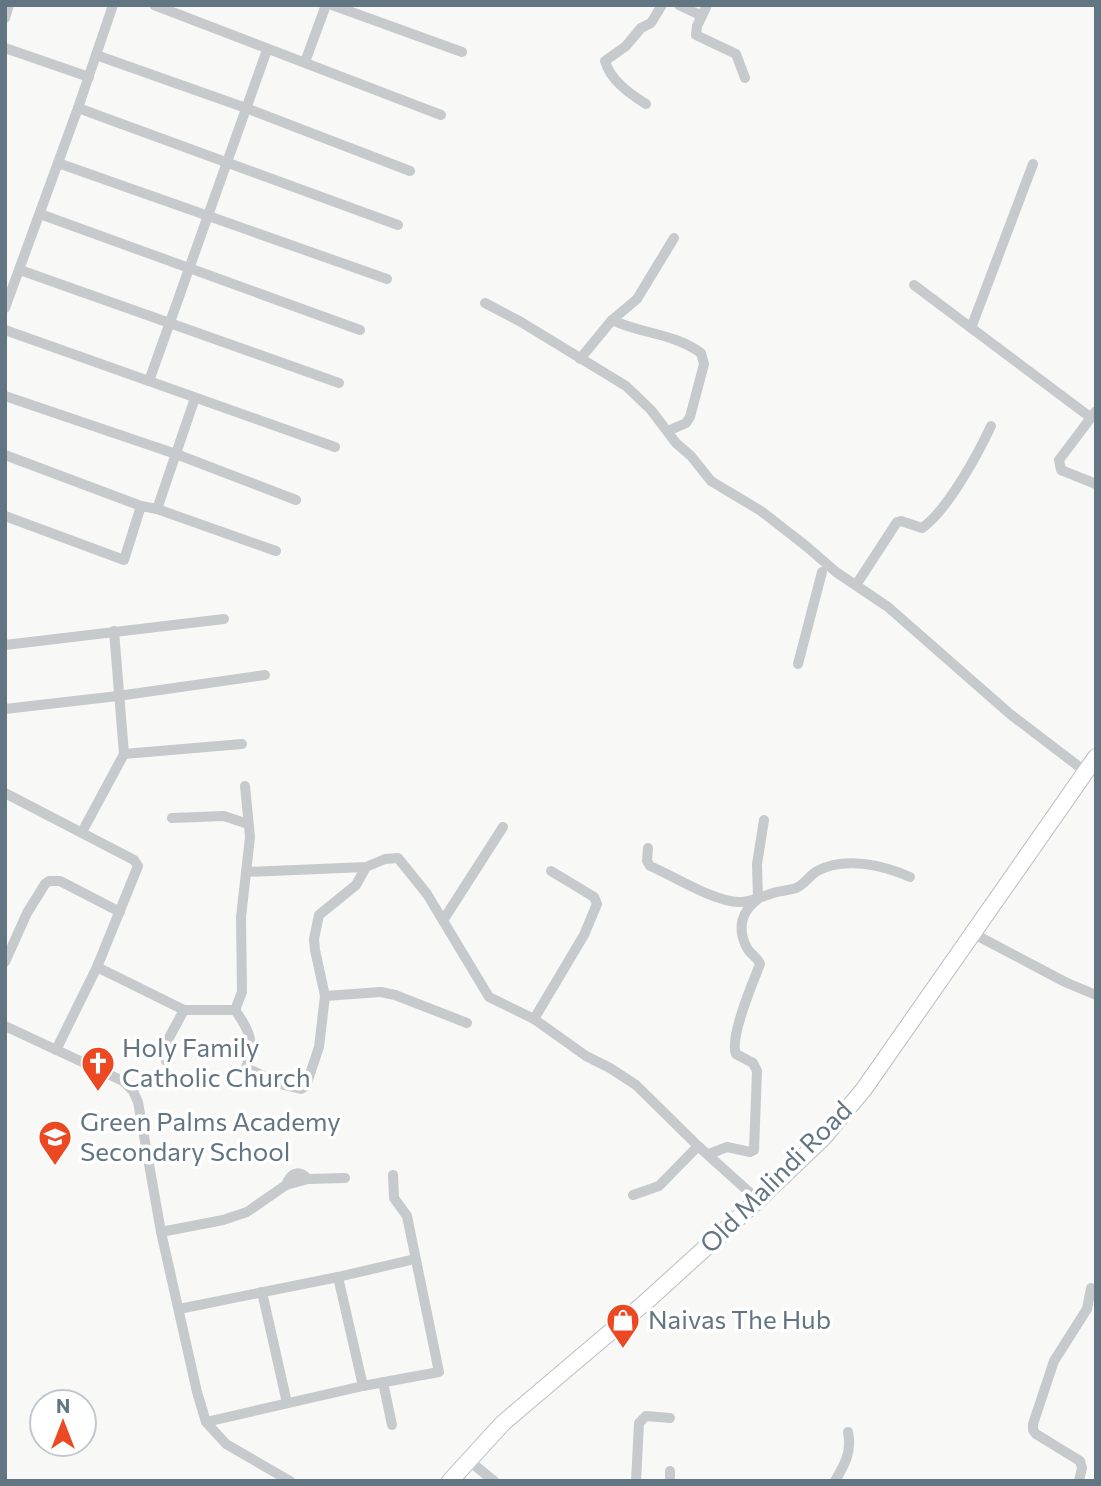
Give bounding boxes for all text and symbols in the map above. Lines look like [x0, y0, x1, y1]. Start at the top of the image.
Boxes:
place label: Holy Family Catholic Church [122, 1031, 311, 1092]
church icon: Holy Family Catholic Church [79, 1044, 117, 1093]
street label: Old Malindi Road [693, 1094, 857, 1258]
place label: Green Palms Academy Secondary School [80, 1105, 341, 1166]
school or university icon: Green Palms Academy Secondary School [36, 1118, 74, 1167]
shop icon: Naivas The Hub [604, 1301, 642, 1350]
place label: Naivas The Hub [648, 1303, 831, 1334]
north arrow [28, 1388, 98, 1458]
text: N [56, 1394, 70, 1417]

